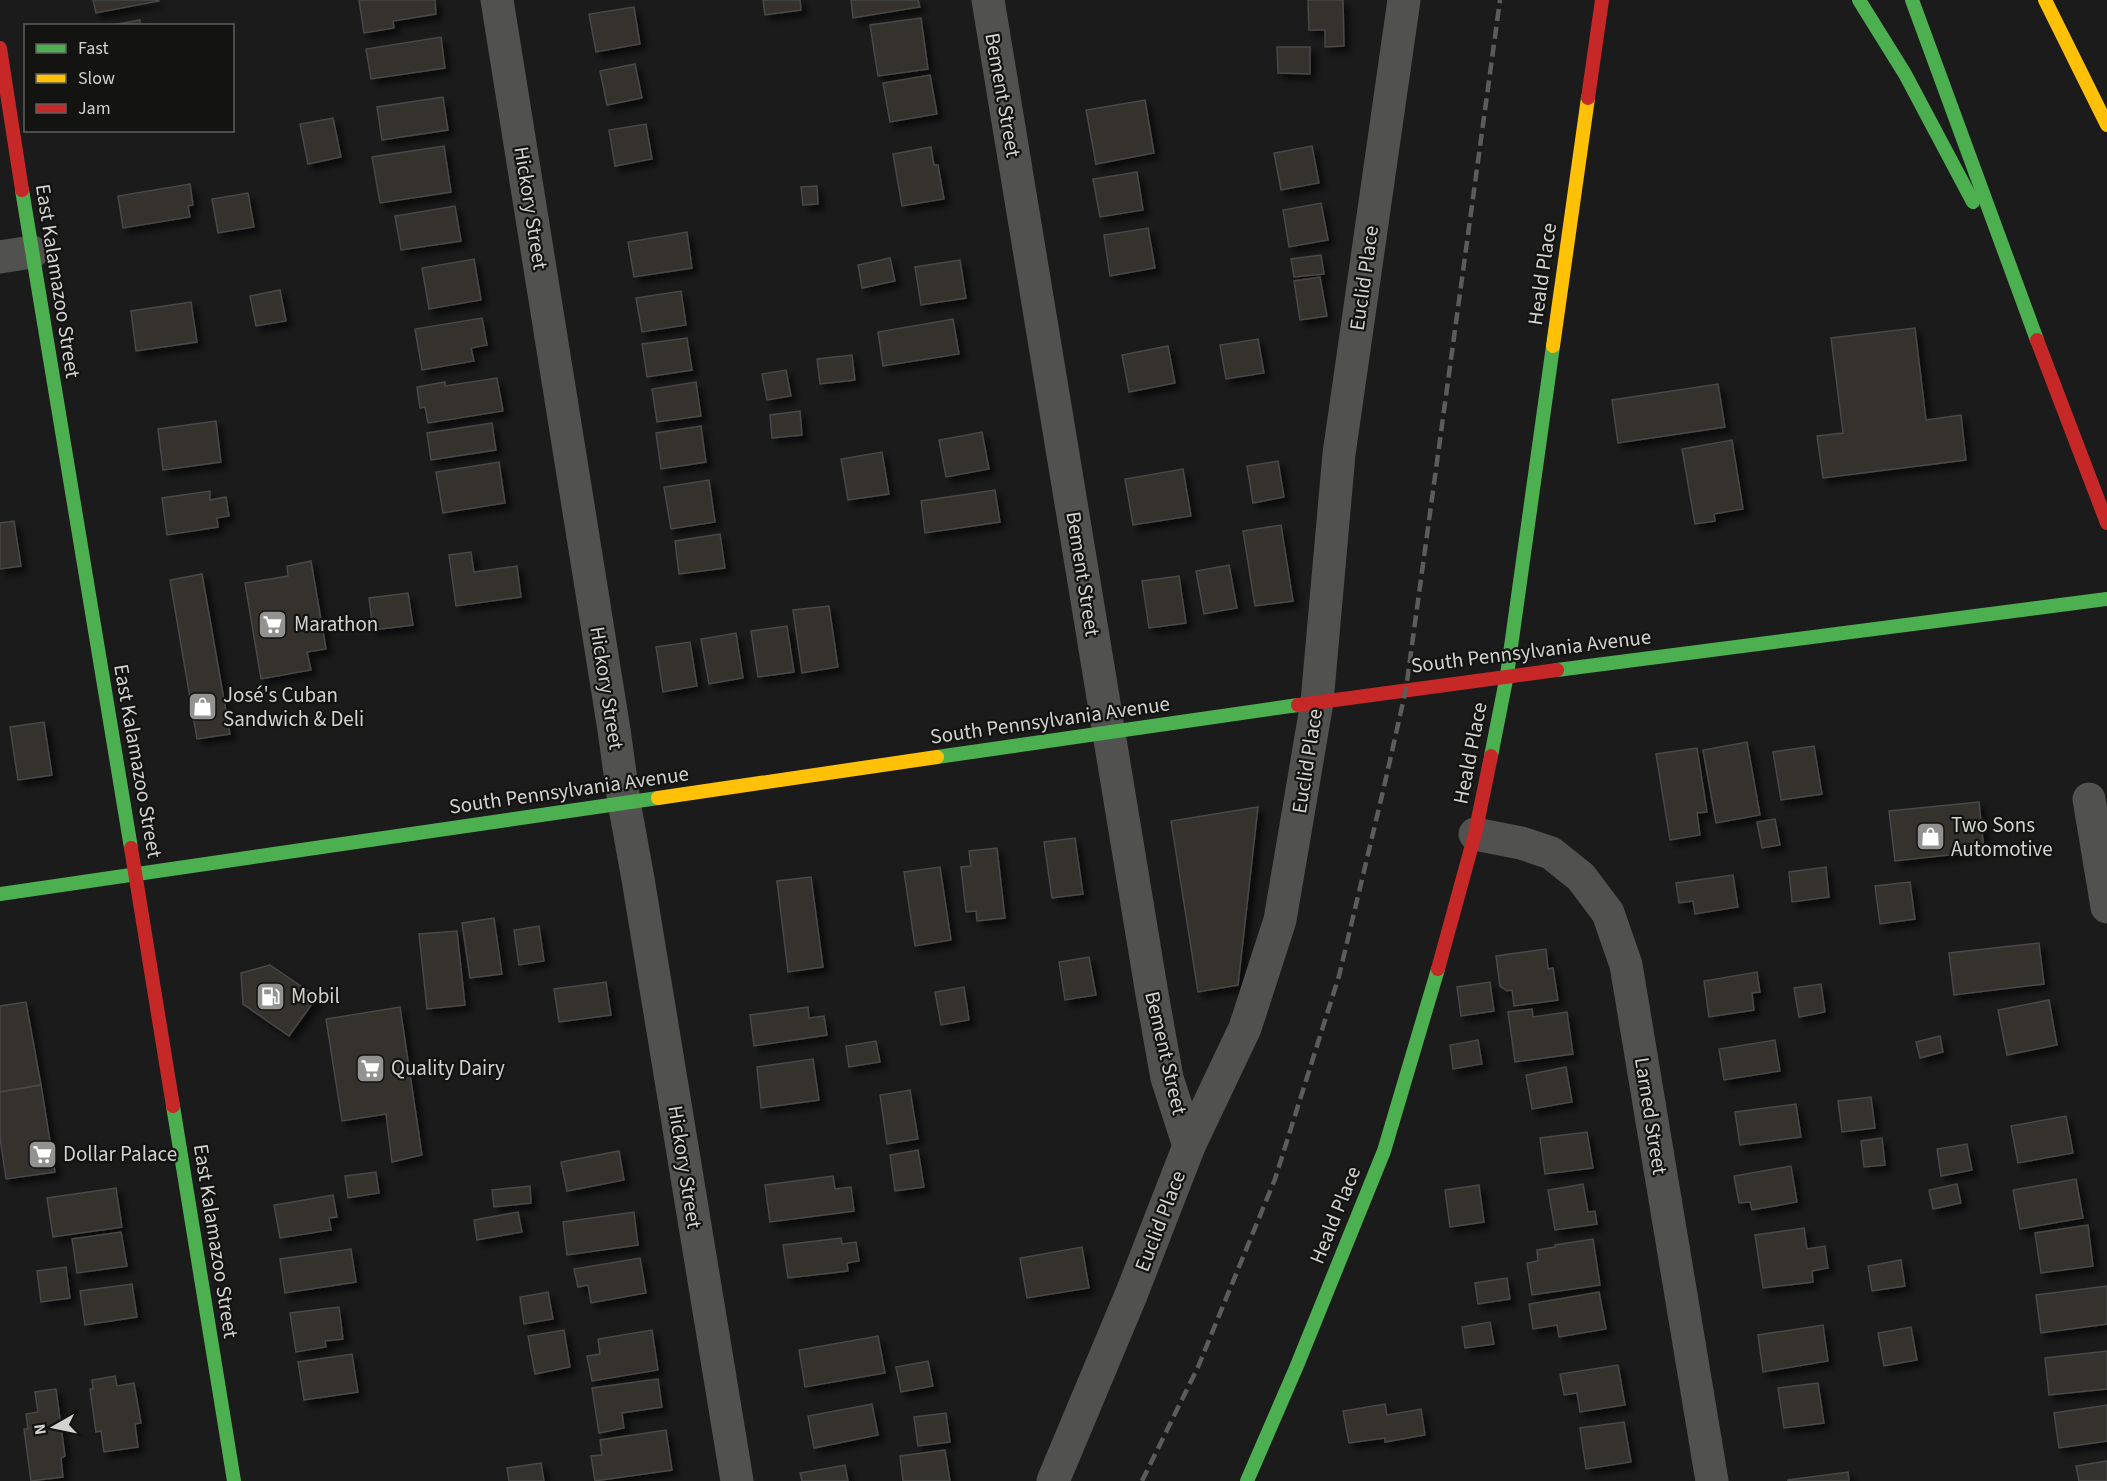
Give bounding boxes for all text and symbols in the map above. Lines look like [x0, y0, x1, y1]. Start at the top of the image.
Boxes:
legend [24, 24, 234, 132]
street label: Bement Street [977, 30, 1029, 160]
text: Fast [78, 36, 109, 61]
text: Slow [78, 66, 115, 91]
text: Jam [78, 96, 111, 121]
street label: Hickory Street [506, 144, 556, 272]
street label: East Kalamazoo Street [28, 182, 88, 380]
street label: Heald Place [1520, 221, 1564, 327]
street label: Euclid Place [1342, 224, 1386, 332]
street label: Bement Street [1058, 509, 1108, 639]
supermarket icon: Marathon [257, 608, 289, 640]
place label: Marathon [294, 609, 378, 639]
street label: South Pennsylvania Avenue [1409, 621, 1653, 681]
street label: Hickory Street [582, 624, 632, 752]
street label: East Kalamazoo Street [106, 662, 170, 860]
place label: José's Cuban Sandwich & Deli [223, 680, 364, 734]
street label: South Pennsylvania Avenue [928, 688, 1172, 752]
shop icon: José's Cuban Sandwich & Deli [186, 691, 218, 723]
street label: Heald Place [1445, 700, 1495, 806]
street label: Euclid Place [1284, 706, 1330, 816]
street label: South Pennsylvania Avenue [447, 758, 691, 822]
place label: Two Sons Automotive [1951, 810, 2053, 864]
shop icon: Two Sons Automotive [1914, 821, 1946, 853]
fuel station icon: Mobil [254, 980, 286, 1012]
place label: Mobil [291, 981, 340, 1011]
street label: Bement Street [1137, 988, 1195, 1118]
supermarket icon: Quality Dairy [354, 1052, 386, 1084]
place label: Quality Dairy [391, 1053, 505, 1083]
street label: Larned Street [1627, 1055, 1675, 1177]
street label: Hickory Street [660, 1103, 710, 1231]
supermarket icon: Dollar Palace [26, 1138, 58, 1170]
place label: Dollar Palace [63, 1139, 177, 1169]
street label: East Kalamazoo Street [186, 1142, 246, 1340]
street label: Heald Place [1302, 1162, 1368, 1268]
street label: Euclid Place [1127, 1166, 1193, 1276]
north arrow [24, 1397, 84, 1457]
text: N [28, 1422, 52, 1436]

